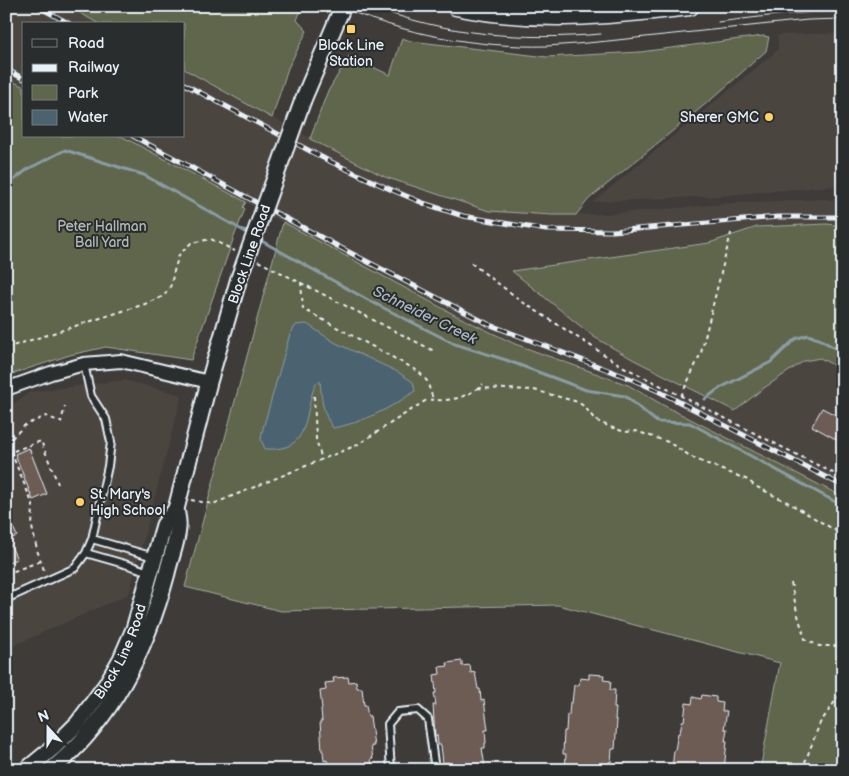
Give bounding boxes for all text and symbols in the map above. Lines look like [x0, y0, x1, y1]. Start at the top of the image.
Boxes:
legend [22, 22, 185, 138]
marker: Block Line Station [345, 23, 357, 35]
text: Road [68, 34, 104, 53]
place label: Block Line Station [318, 37, 384, 70]
text: Railway [68, 58, 119, 77]
text: Park [68, 84, 99, 103]
text: Water [68, 108, 108, 127]
place label: Sherer GMC [680, 109, 759, 126]
marker: Sherer GMC [763, 111, 775, 123]
street label: Block Line Road [225, 202, 274, 306]
park label: Peter Hallman Ball Yard [57, 218, 147, 251]
water label: Schneider Creek [369, 282, 481, 349]
place label: St. Mary's High School [90, 486, 166, 519]
marker: St. Mary's High School [74, 496, 86, 508]
street label: Block Line Road [90, 602, 150, 703]
north arrow [22, 704, 72, 754]
text: N [36, 707, 51, 726]

